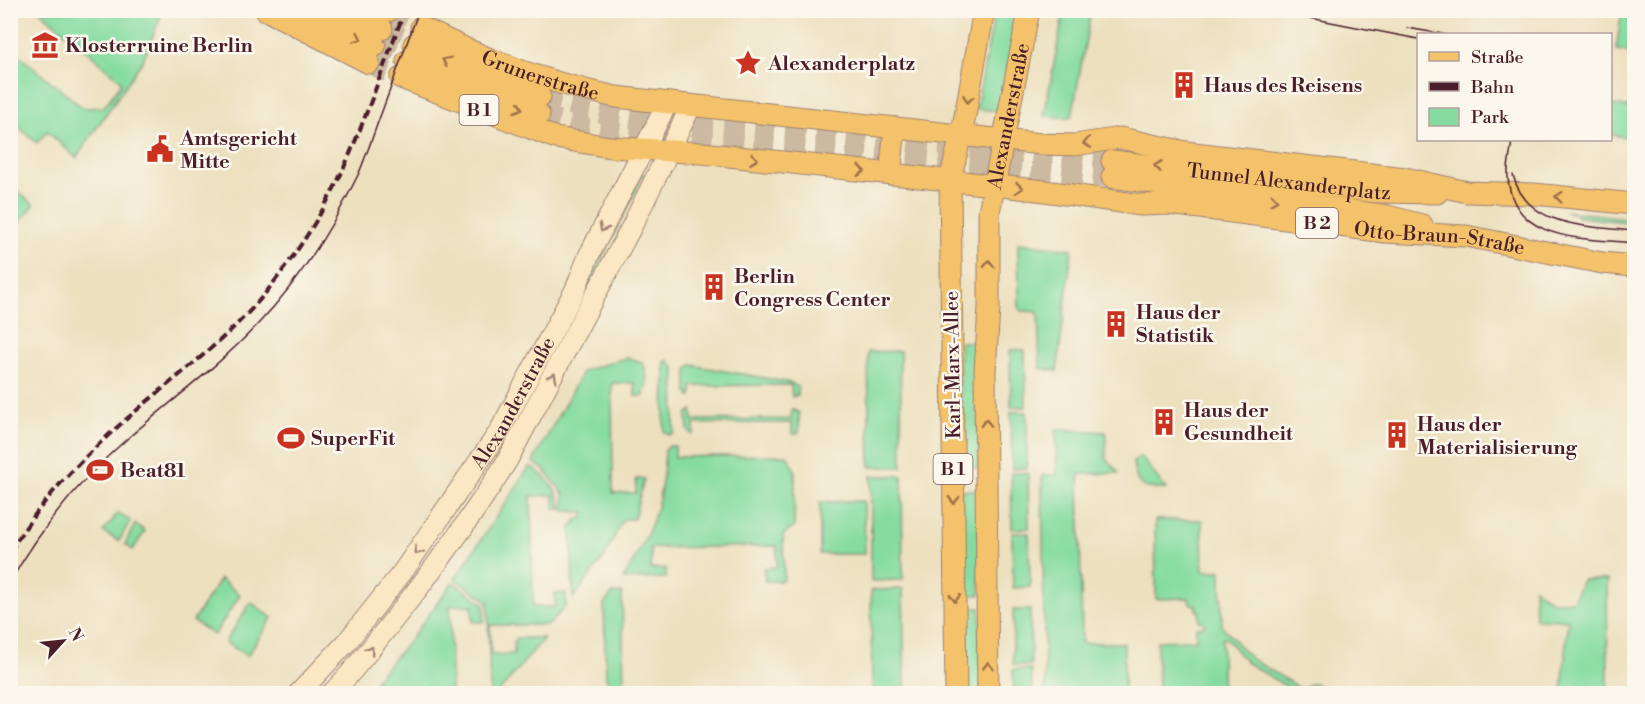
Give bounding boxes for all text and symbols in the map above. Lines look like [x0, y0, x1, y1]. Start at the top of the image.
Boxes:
museum icon: Klosterruine Berlin [30, 30, 60, 60]
one-way arrow [352, 30, 363, 42]
legend [1417, 33, 1612, 141]
place label: Klosterruine Berlin [65, 34, 254, 59]
street label: Alexanderstraße [983, 41, 1036, 193]
street label: Grunerstraße [477, 46, 601, 107]
text: Straße [1471, 46, 1524, 69]
place icon: Alexanderplatz [733, 48, 763, 78]
place label: Alexanderplatz [767, 52, 915, 77]
one-way arrow [442, 56, 453, 68]
building icon: Haus des Reisens [1169, 70, 1199, 100]
place label: Haus des Reisens [1204, 74, 1362, 99]
text: Bahn [1470, 76, 1514, 99]
one-way arrow [962, 93, 975, 103]
road number: B 1 [460, 95, 498, 125]
one-way arrow [513, 101, 524, 114]
text: Park [1471, 106, 1510, 129]
place label: Amtsgericht Mitte [179, 127, 298, 175]
public building icon: Amtsgericht Mitte [145, 134, 175, 164]
one-way arrow [1082, 136, 1092, 149]
one-way arrow [749, 153, 759, 165]
street label: Tunnel Alexanderplatz [1185, 159, 1391, 206]
one-way arrow [1154, 161, 1163, 173]
one-way arrow [856, 164, 865, 177]
one-way arrow [1014, 181, 1023, 194]
one-way arrow [1554, 191, 1563, 203]
one-way arrow [1269, 193, 1278, 205]
road number: B 2 [1296, 208, 1338, 238]
street label: Otto-Braun-Straße [1352, 217, 1527, 261]
one-way arrow [599, 222, 610, 232]
one-way arrow [983, 260, 995, 269]
place label: Berlin Congress Center [734, 265, 891, 313]
building icon: Berlin Congress Center [699, 272, 729, 302]
street label: Karl-Marx-Allee [940, 291, 967, 439]
place label: Haus der Statistik [1136, 301, 1221, 349]
building icon: Haus der Statistik [1101, 309, 1131, 339]
street label: Alexanderstraße [466, 333, 562, 475]
one-way arrow [546, 373, 557, 383]
place label: Haus der Gesundheit [1184, 399, 1294, 447]
building icon: Haus der Gesundheit [1149, 407, 1179, 437]
place label: Haus der Materialisierung [1417, 413, 1578, 461]
one-way arrow [980, 419, 992, 428]
building icon: Haus der Materialisierung [1382, 420, 1412, 450]
sports icon: SuperFit [276, 423, 306, 453]
place label: SuperFit [311, 427, 396, 452]
road number: B 1 [934, 454, 972, 484]
sports icon: Beat81 [85, 455, 115, 485]
place label: Beat81 [120, 459, 186, 484]
one-way arrow [948, 496, 960, 505]
one-way arrow [414, 545, 425, 556]
one-way arrow [949, 593, 961, 602]
north arrow [33, 611, 93, 671]
text: N [64, 624, 87, 645]
one-way arrow [362, 646, 373, 657]
one-way arrow [982, 661, 994, 670]

